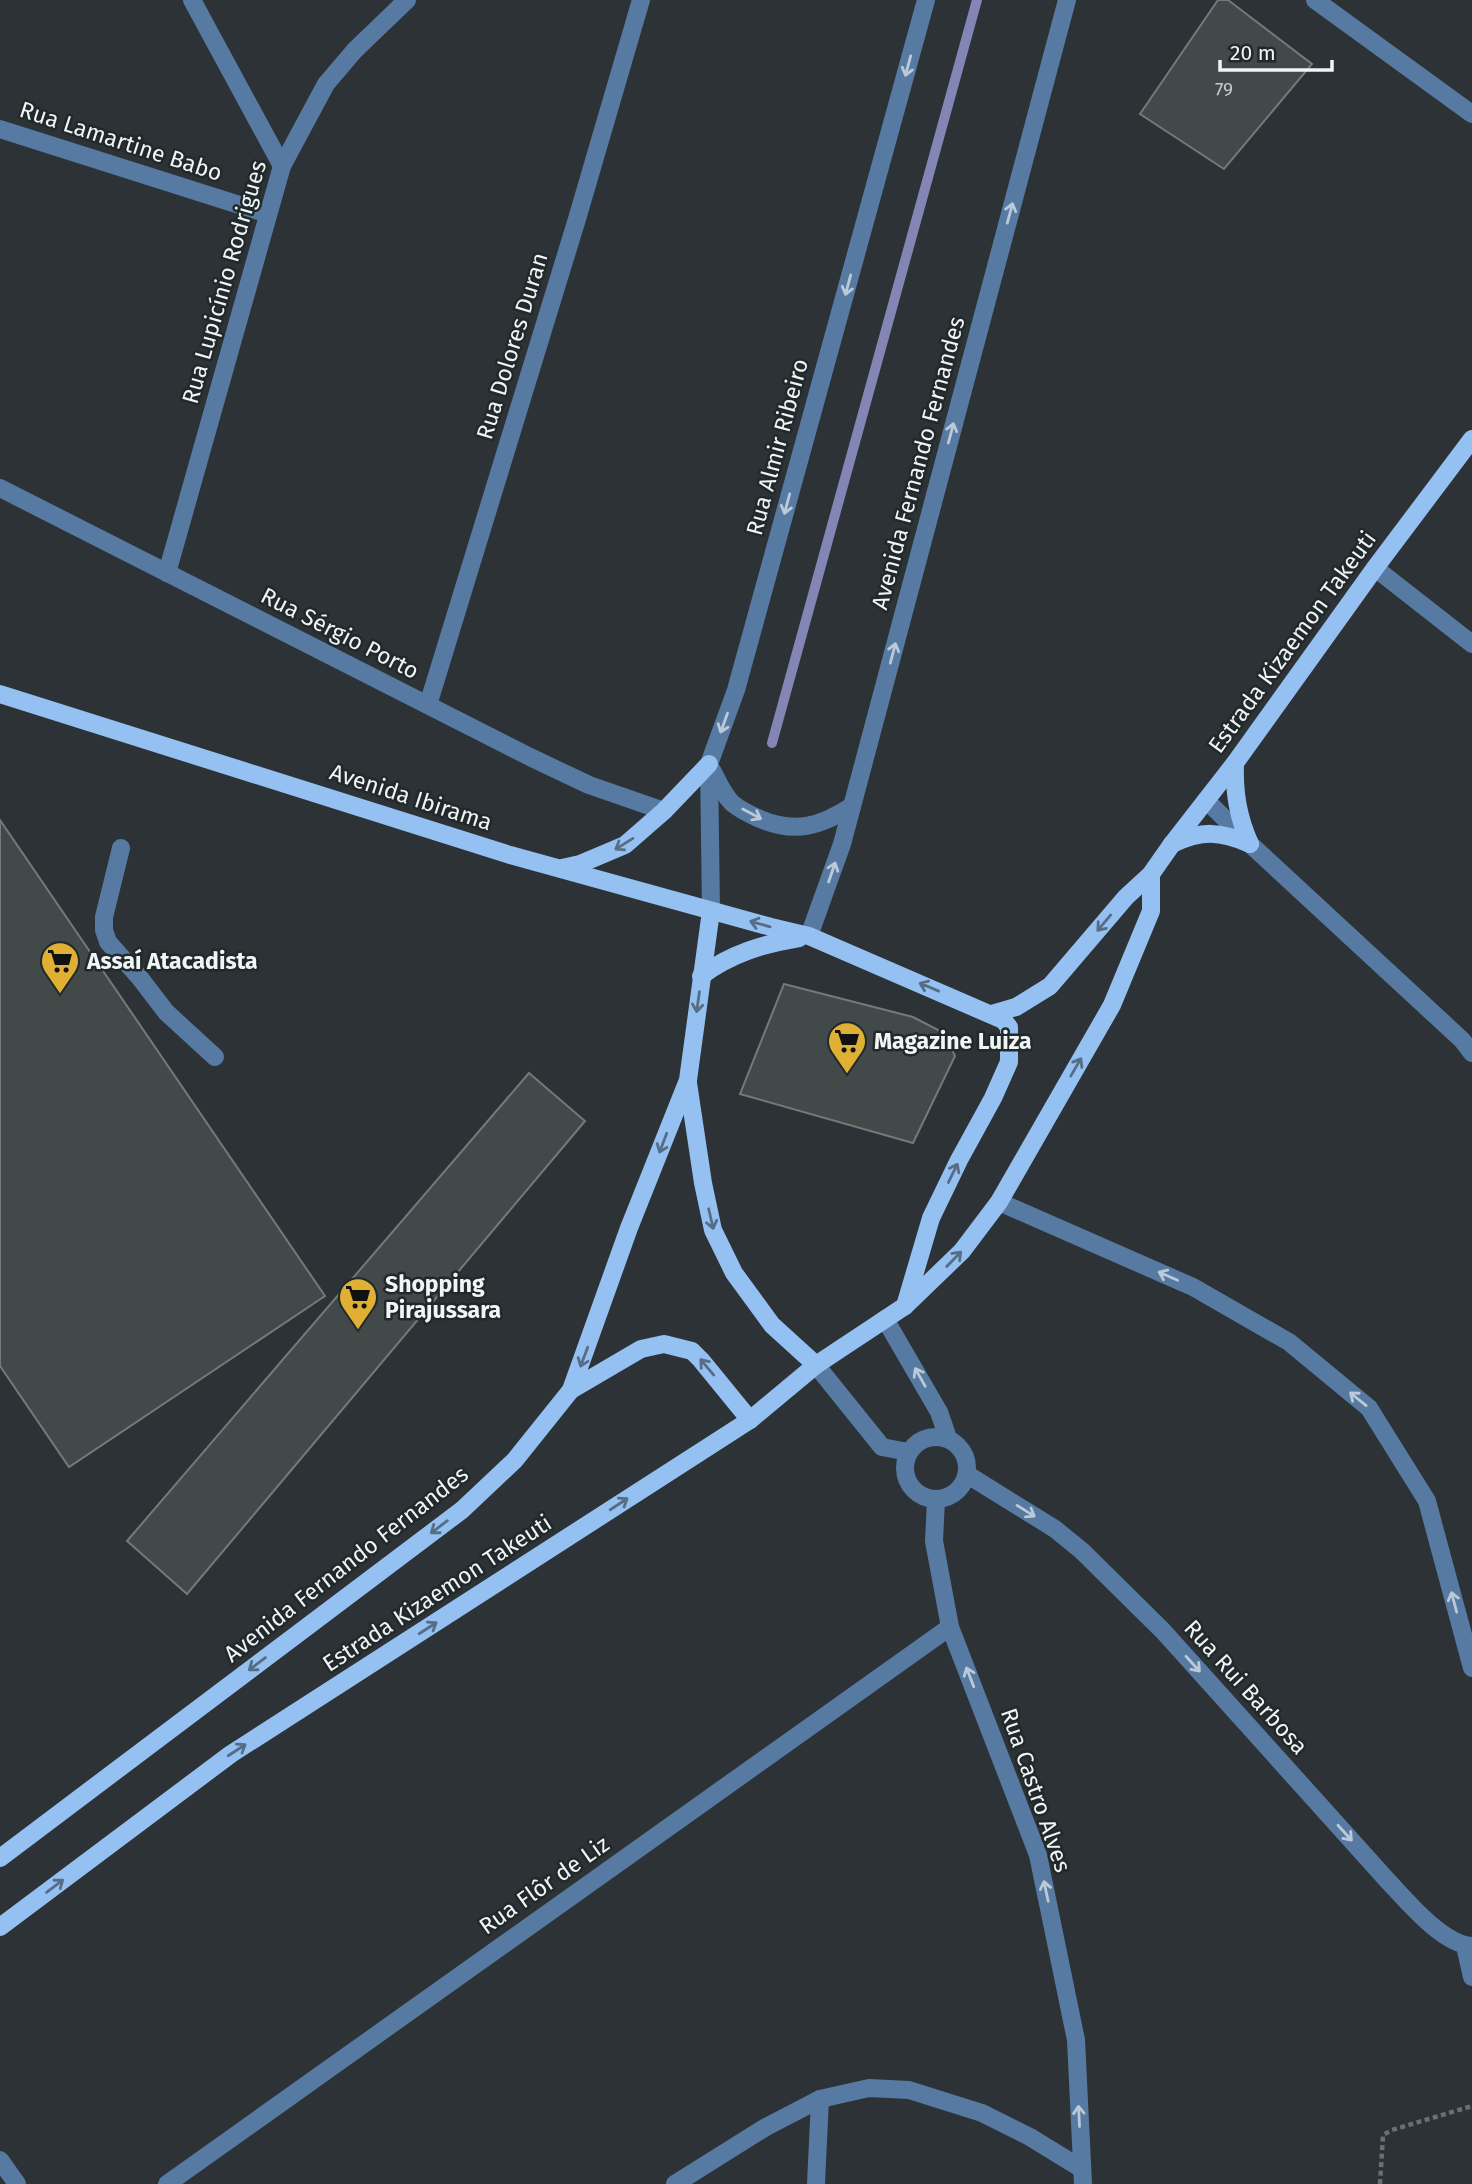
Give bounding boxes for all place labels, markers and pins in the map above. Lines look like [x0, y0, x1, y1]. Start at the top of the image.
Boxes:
supermarket icon: Assaí Atacadista [39, 940, 81, 995]
place label: Assaí Atacadista [86, 947, 258, 975]
supermarket icon: Magazine Luiza [826, 1020, 868, 1075]
place label: Magazine Luiza [874, 1027, 1032, 1055]
place label: Shopping Pirajussara [385, 1270, 501, 1324]
supermarket icon: Shopping Pirajussara [337, 1276, 379, 1331]

